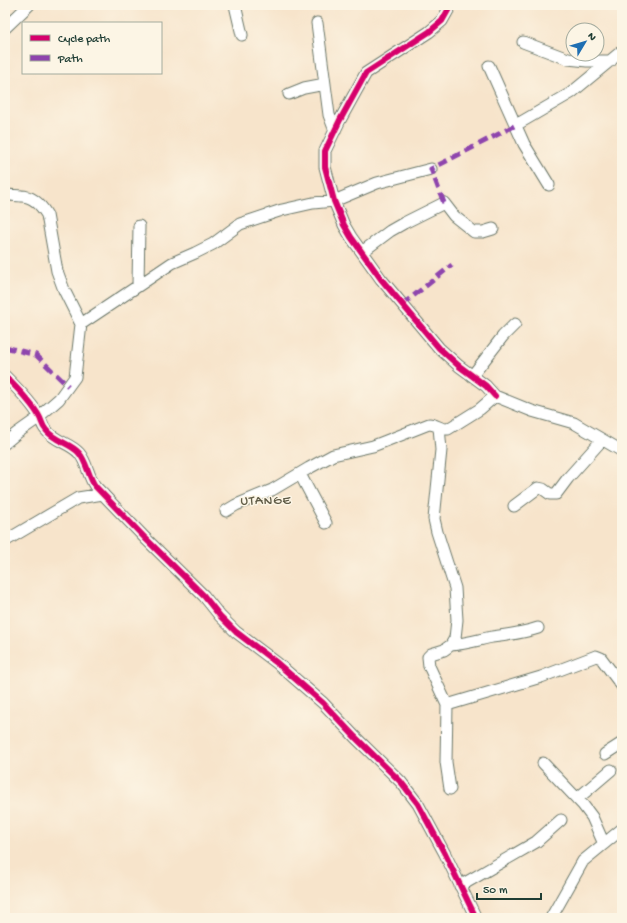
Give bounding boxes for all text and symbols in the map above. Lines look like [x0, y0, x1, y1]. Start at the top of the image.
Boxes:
legend [22, 22, 162, 74]
north arrow [565, 22, 605, 62]
text: N [584, 31, 598, 44]
text: Cycle path [58, 33, 111, 47]
text: Path [57, 53, 83, 67]
district label: UTANGE [241, 494, 291, 509]
scale bar [477, 875, 541, 901]
text: 50 m [483, 884, 508, 898]

